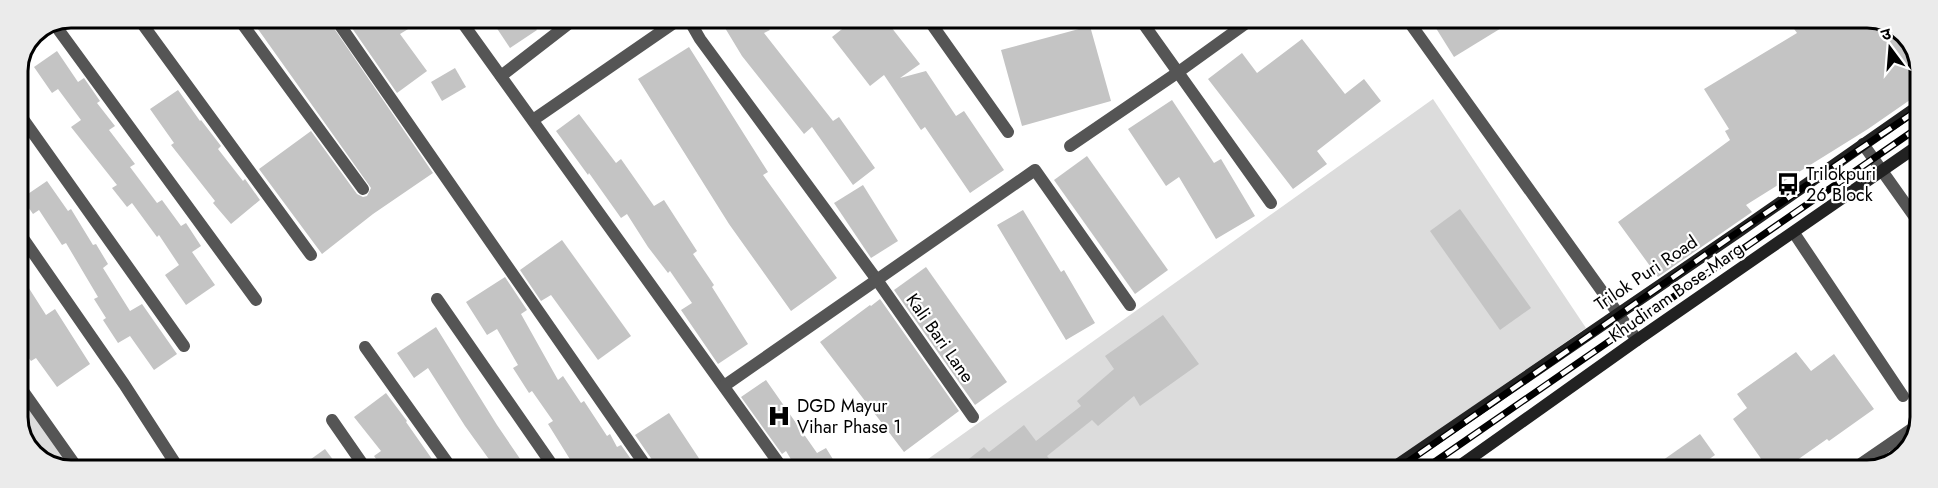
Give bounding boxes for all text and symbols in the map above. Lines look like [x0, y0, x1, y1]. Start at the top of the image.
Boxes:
north arrow [1860, 18, 1920, 78]
text: उ [1878, 22, 1894, 46]
place label: Trilokpuri 26 Block [1806, 161, 1876, 208]
bus stop icon: Trilokpuri 26 Block [1775, 171, 1801, 197]
street label: Trilok Puri Road [1589, 229, 1703, 317]
street label: Khudiram Bose Marg [1603, 236, 1749, 348]
street label: Kali Bari Lane [900, 288, 980, 388]
place label: DGD Mayur Vihar Phase 1 [797, 393, 901, 440]
hospital icon: DGD Mayur Vihar Phase 1 [766, 403, 792, 429]

